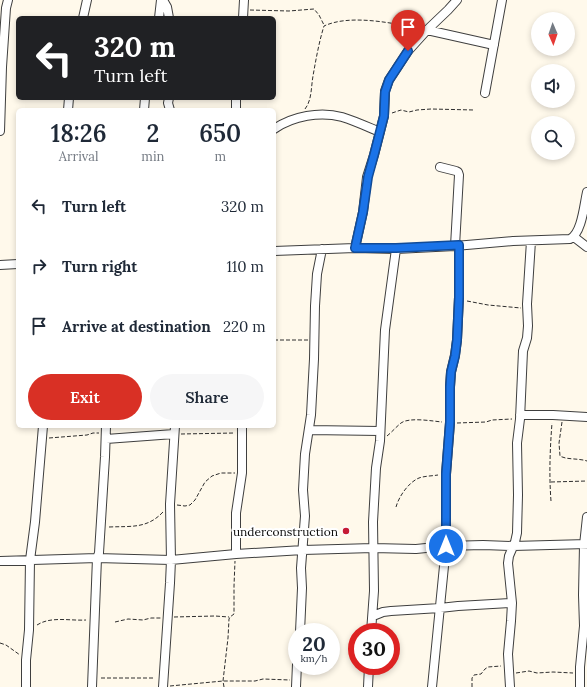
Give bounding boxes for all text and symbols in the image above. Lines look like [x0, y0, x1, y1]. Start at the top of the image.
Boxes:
pin [391, 10, 425, 51]
north arrow [531, 12, 575, 56]
map controls [531, 12, 575, 160]
icon: arrive [397, 16, 419, 38]
text: 320 m [94, 29, 176, 65]
icon: left [28, 32, 80, 84]
text: Turn left [94, 64, 167, 87]
button: sound [531, 64, 575, 108]
button: search [531, 116, 575, 160]
text: 18:26 [51, 118, 107, 149]
text: 2 [146, 118, 159, 149]
text: 650 [199, 118, 241, 149]
text: Arrival [59, 148, 99, 165]
text: min [141, 148, 164, 165]
text: m [214, 148, 226, 165]
icon: left [28, 195, 50, 217]
text: Turn left [62, 197, 126, 216]
text: 320 m [221, 197, 264, 216]
icon: right [28, 255, 50, 277]
text: Turn right [62, 257, 138, 276]
text: 110 m [226, 257, 264, 276]
icon: arrive [28, 315, 50, 337]
text: Arrive at destination [62, 317, 211, 336]
text: 220 m [223, 317, 266, 336]
button: Exit [28, 374, 142, 420]
button: Share [150, 374, 264, 420]
place label: underconstruction [233, 524, 338, 539]
position arrow [425, 525, 467, 567]
marker: underconstruction [341, 526, 351, 536]
speed limit sign: 30 [348, 623, 400, 675]
text: 20 [302, 631, 326, 656]
text: km/h [300, 652, 328, 665]

